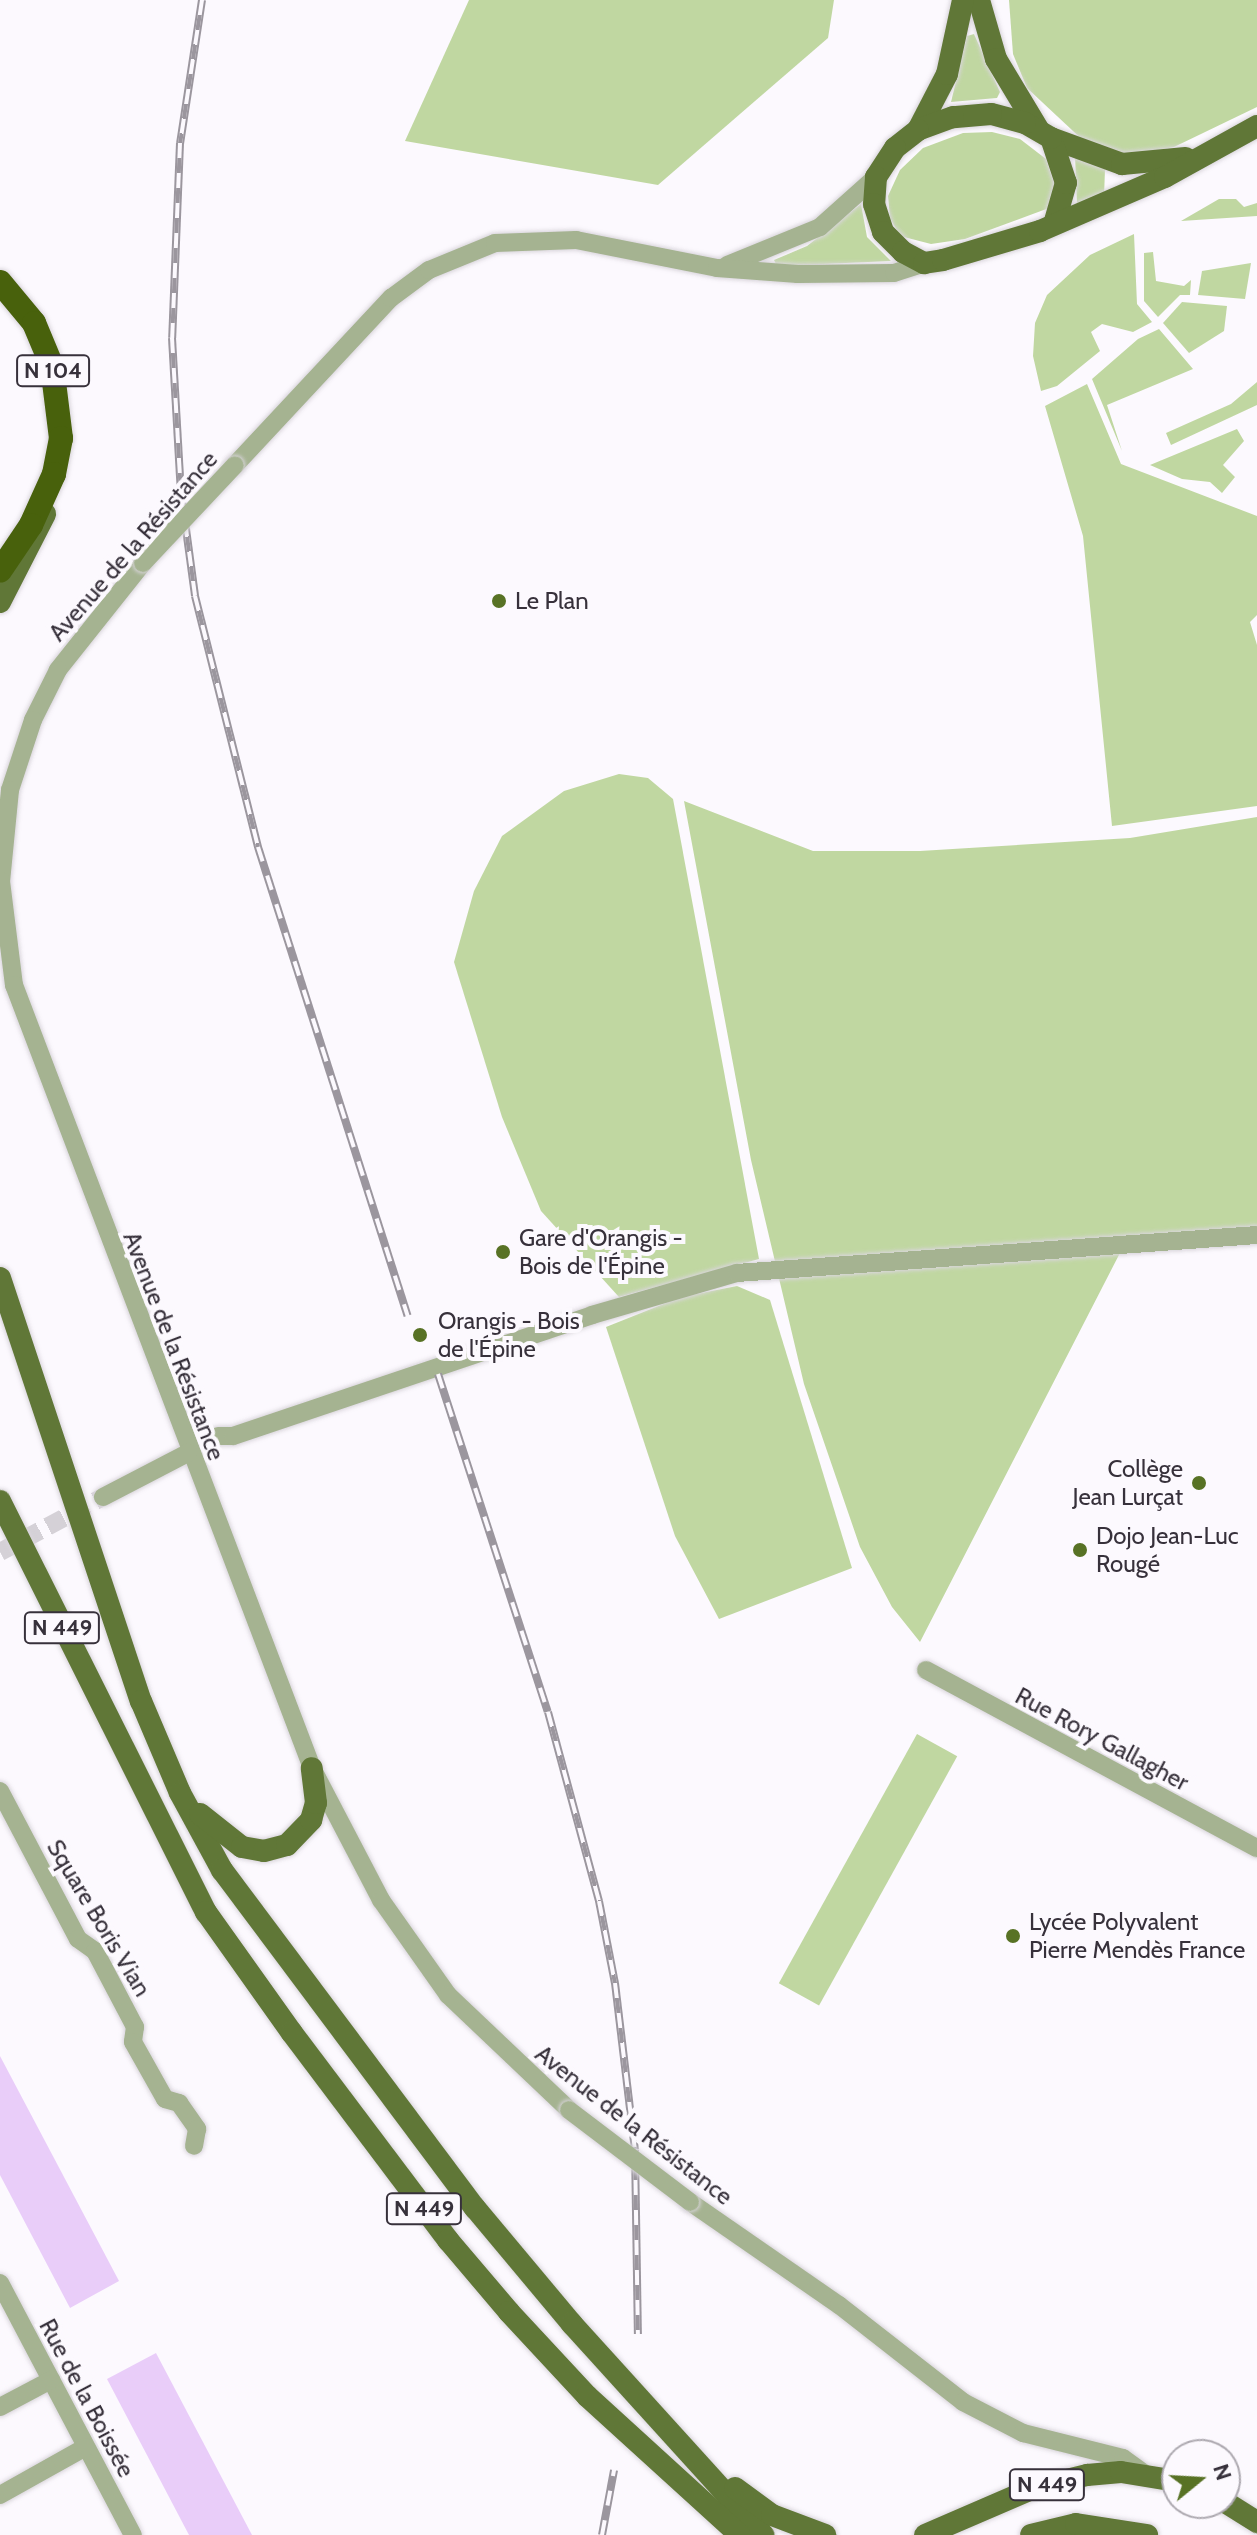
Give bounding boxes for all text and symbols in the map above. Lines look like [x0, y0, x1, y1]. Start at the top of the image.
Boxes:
road number: N 104 [15, 353, 91, 389]
street label: Avenue de la Résistance [43, 445, 223, 647]
place label: Le Plan [515, 587, 589, 615]
marker: Le Plan [490, 592, 508, 610]
place label: Gare d'Orangis - Bois de l'Épine [519, 1224, 683, 1280]
street label: Avenue de la Résistance [117, 1228, 231, 1464]
marker: Gare d'Orangis - Bois de l'Épine [494, 1243, 512, 1261]
place label: Orangis - Bois de l'Épine [438, 1307, 580, 1363]
marker: Orangis - Bois de l'Épine [409, 1324, 431, 1346]
place label: Collège Jean Lurçat [1073, 1455, 1183, 1511]
marker: Collège Jean Lurçat [1190, 1474, 1208, 1492]
place label: Dojo Jean-Luc Rougé [1096, 1522, 1239, 1578]
marker: Dojo Jean-Luc Rougé [1071, 1541, 1089, 1559]
road number: N 449 [22, 1610, 102, 1646]
street label: Rue Rory Gallagher [1010, 1681, 1194, 1797]
street label: Square Boris Vian [41, 1834, 157, 2002]
place label: Lycée Polyvalent Pierre Mendès France [1029, 1908, 1245, 1964]
marker: Lycée Polyvalent Pierre Mendès France [1004, 1927, 1022, 1945]
street label: Avenue de la Résistance [530, 2039, 738, 2211]
road number: N 449 [384, 2191, 464, 2227]
street label: Rue de la Boissée [33, 2314, 141, 2482]
north arrow [1161, 2439, 1241, 2519]
text: N [1207, 2460, 1238, 2484]
road number: N 449 [1007, 2467, 1087, 2503]

